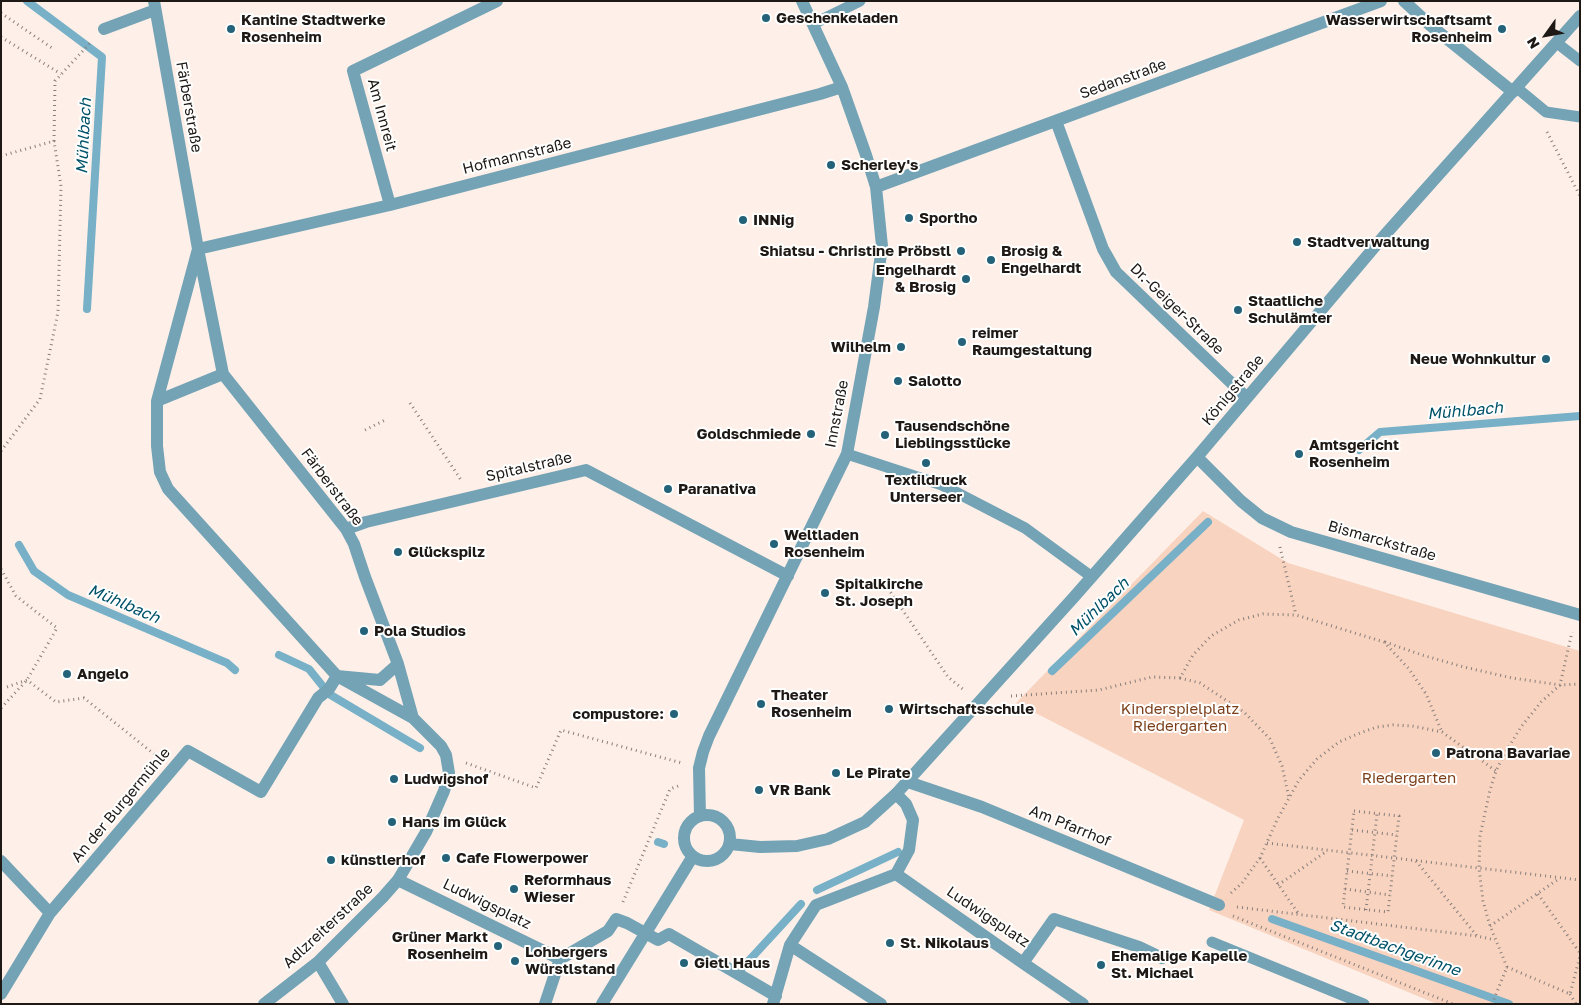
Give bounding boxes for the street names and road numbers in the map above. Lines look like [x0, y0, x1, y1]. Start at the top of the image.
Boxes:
street label: Sedanstraße [1077, 55, 1169, 103]
street label: Färberstraße [172, 60, 206, 154]
street label: Am Innreit [364, 77, 400, 153]
street label: Hofmannstraße [461, 134, 573, 178]
street label: Dr.-Geiger-Straße [1126, 260, 1228, 358]
street label: Königstraße [1198, 351, 1268, 429]
street label: Innstraße [822, 379, 852, 449]
street label: Färberstraße [297, 445, 367, 529]
street label: Spitalstraße [484, 448, 574, 486]
street label: Bismarckstraße [1326, 517, 1438, 565]
street label: An der Burgermühle [68, 744, 174, 866]
street label: Am Pfarrhof [1027, 802, 1113, 850]
street label: Ludwigsplatz [440, 875, 534, 933]
street label: Adlzreiterstraße [279, 880, 377, 972]
street label: Ludwigsplatz [943, 883, 1033, 951]

